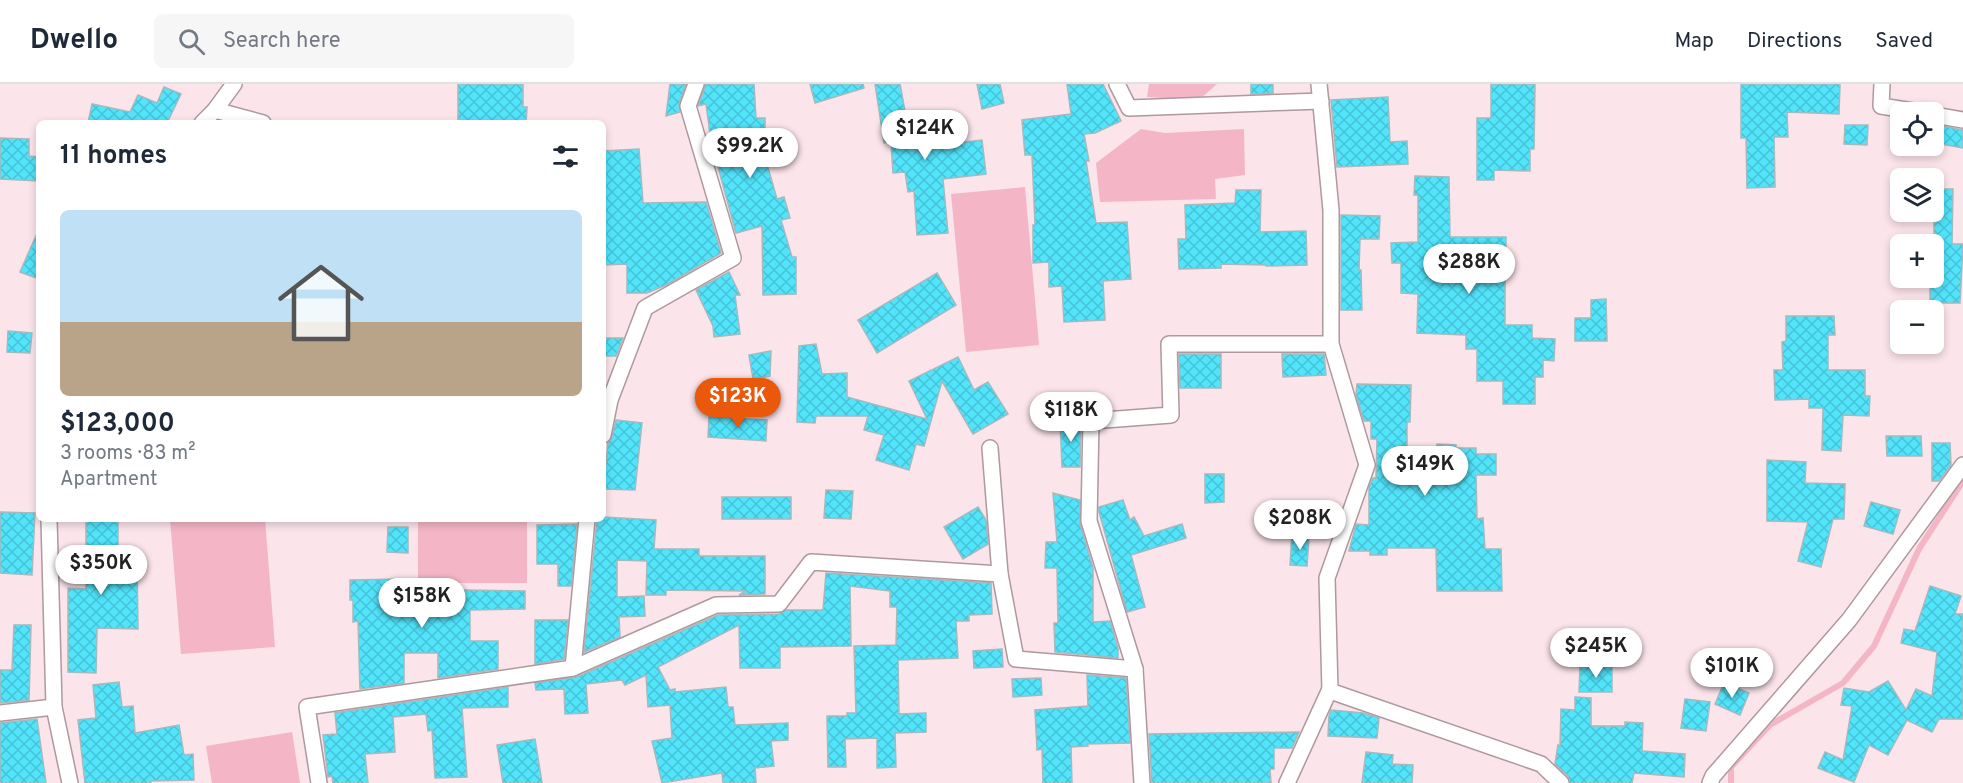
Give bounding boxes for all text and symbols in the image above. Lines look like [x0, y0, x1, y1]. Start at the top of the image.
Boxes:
search box [154, 14, 574, 68]
text: Dwello [30, 23, 118, 59]
icon: search [175, 25, 208, 58]
text: Search here [223, 28, 341, 55]
text: Map [1674, 28, 1714, 55]
text: Directions [1747, 28, 1842, 55]
text: Saved [1875, 28, 1933, 55]
map controls [1890, 102, 1944, 354]
button: locate [1890, 102, 1944, 156]
pin: $124K [883, 110, 967, 161]
text: $124K [895, 116, 955, 142]
pin: $99.2K [701, 128, 799, 179]
text: $99.2K [716, 134, 784, 160]
text: 11 homes [60, 140, 167, 173]
icon: filters [549, 140, 582, 173]
button: layers [1890, 168, 1944, 222]
button: + [1890, 234, 1944, 288]
pin: $288K [1427, 244, 1511, 295]
icon: home [267, 249, 375, 357]
text: $288K [1437, 250, 1501, 276]
button: − [1890, 300, 1944, 354]
pin: $123K [696, 378, 780, 429]
text: $123K [709, 384, 767, 410]
pin: $118K [1029, 392, 1113, 443]
text: $118K [1044, 398, 1098, 424]
text: $123,000 [60, 408, 175, 441]
text: 3 rooms · 83 m² [60, 441, 195, 467]
pin: $149K [1383, 446, 1467, 497]
text: $149K [1395, 452, 1455, 478]
text: Apartment [60, 467, 158, 493]
pin: $208K [1258, 500, 1342, 551]
text: $208K [1268, 506, 1332, 532]
pin: $350K [59, 545, 143, 596]
text: $350K [69, 551, 133, 577]
pin: $158K [380, 578, 464, 629]
text: $158K [393, 584, 451, 610]
pin: $245K [1554, 628, 1638, 679]
text: $245K [1564, 634, 1628, 660]
pin: $101K [1690, 648, 1774, 699]
text: $101K [1704, 654, 1760, 680]

